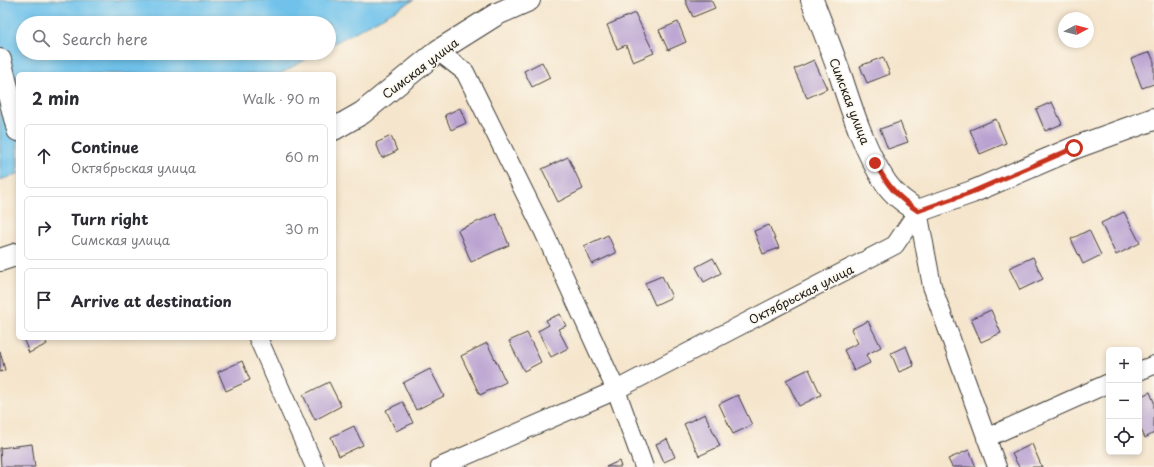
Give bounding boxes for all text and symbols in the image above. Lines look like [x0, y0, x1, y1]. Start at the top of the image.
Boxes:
north arrow [1058, 12, 1094, 48]
search box [16, 16, 336, 60]
icon: search [30, 27, 52, 49]
text: Search here [62, 27, 148, 50]
street label: Симская улица [378, 33, 462, 103]
street label: Симская улица [825, 55, 875, 147]
text: 2 min [32, 85, 79, 111]
text: Walk · 90 m [243, 89, 320, 108]
text: Continue [71, 135, 139, 158]
route start [1065, 139, 1083, 157]
icon: ahead [33, 145, 55, 167]
text: 60 m [285, 147, 319, 166]
route end [866, 154, 884, 172]
text: Октябрьская улица [71, 158, 196, 177]
text: Turn right [71, 207, 148, 230]
icon: right [33, 217, 55, 239]
text: 30 m [285, 219, 319, 238]
text: Симская улица [71, 230, 170, 249]
street label: Октябрьская улица [746, 260, 857, 328]
icon: arrive [33, 289, 55, 311]
text: Arrive at destination [71, 289, 232, 312]
map controls [1106, 347, 1142, 455]
button: + [1106, 347, 1142, 383]
button: − [1106, 383, 1142, 419]
button: locate [1106, 419, 1142, 455]

